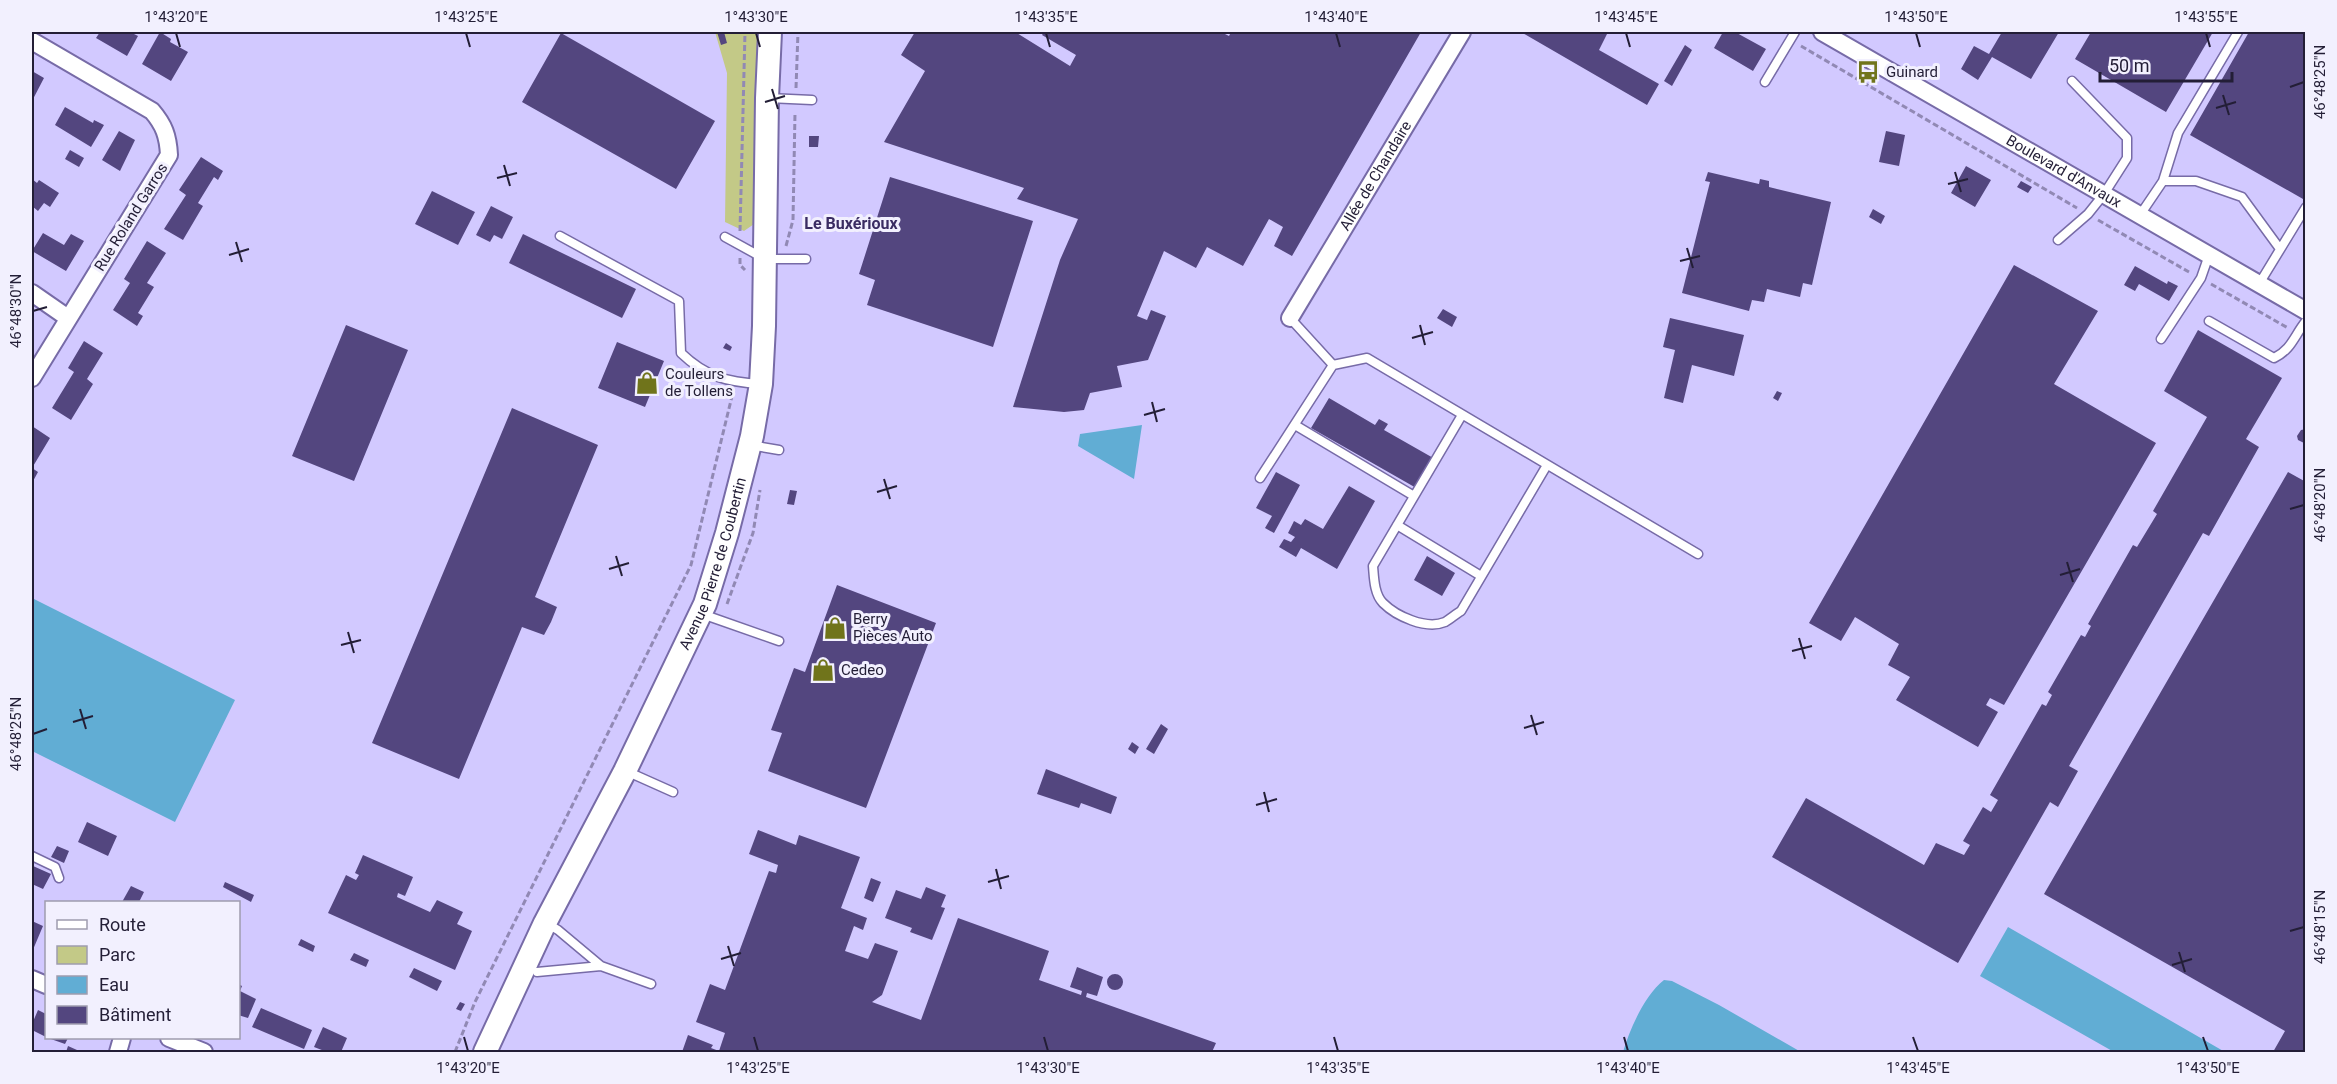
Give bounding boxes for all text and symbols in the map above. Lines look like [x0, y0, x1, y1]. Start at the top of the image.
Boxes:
text: 1°43'20"E [144, 8, 208, 26]
text: 1°43'25"E [434, 8, 498, 26]
text: 1°43'30"E [724, 8, 788, 26]
text: 1°43'35"E [1014, 8, 1078, 26]
text: 1°43'40"E [1304, 8, 1368, 26]
text: 1°43'45"E [1594, 8, 1658, 26]
text: 1°43'50"E [1884, 8, 1948, 26]
text: 1°43'55"E [2174, 8, 2238, 26]
scale bar [2100, 45, 2232, 83]
text: 46°48'25"N [2311, 45, 2329, 119]
text: 50 m [2109, 55, 2149, 76]
bus stop icon: Guinard [1855, 59, 1881, 85]
place label: Guinard [1886, 63, 1938, 81]
street label: Allée de Chandaire [1336, 118, 1415, 234]
street label: Boulevard d'Anvaux [2003, 131, 2125, 212]
street label: Rue Roland Garros [91, 160, 171, 274]
district label: Le Buxérioux [804, 214, 899, 233]
text: 46°48'30"N [7, 274, 25, 348]
place label: Couleurs de Tollens [665, 365, 733, 400]
shop icon: Couleurs de Tollens [634, 370, 660, 396]
text: 46°48'20"N [2311, 468, 2329, 542]
street label: Avenue Pierre de Coubertin [675, 475, 750, 653]
place label: Berry Pièces Auto [853, 610, 933, 645]
shop icon: Berry Pièces Auto [822, 615, 848, 641]
shop icon: Cedeo [810, 657, 836, 683]
place label: Cedeo [841, 661, 884, 679]
text: 46°48'25"N [7, 697, 25, 771]
text: 46°48'15"N [2311, 890, 2329, 964]
legend [45, 901, 240, 1039]
text: Route [99, 914, 146, 935]
text: Parc [99, 944, 135, 965]
text: Eau [99, 974, 129, 995]
text: Bâtiment [99, 1004, 172, 1025]
text: 1°43'20"E [436, 1059, 500, 1077]
text: 1°43'25"E [726, 1059, 790, 1077]
text: 1°43'30"E [1016, 1059, 1080, 1077]
text: 1°43'35"E [1306, 1059, 1370, 1077]
text: 1°43'40"E [1596, 1059, 1660, 1077]
text: 1°43'45"E [1886, 1059, 1950, 1077]
text: 1°43'50"E [2176, 1059, 2240, 1077]

